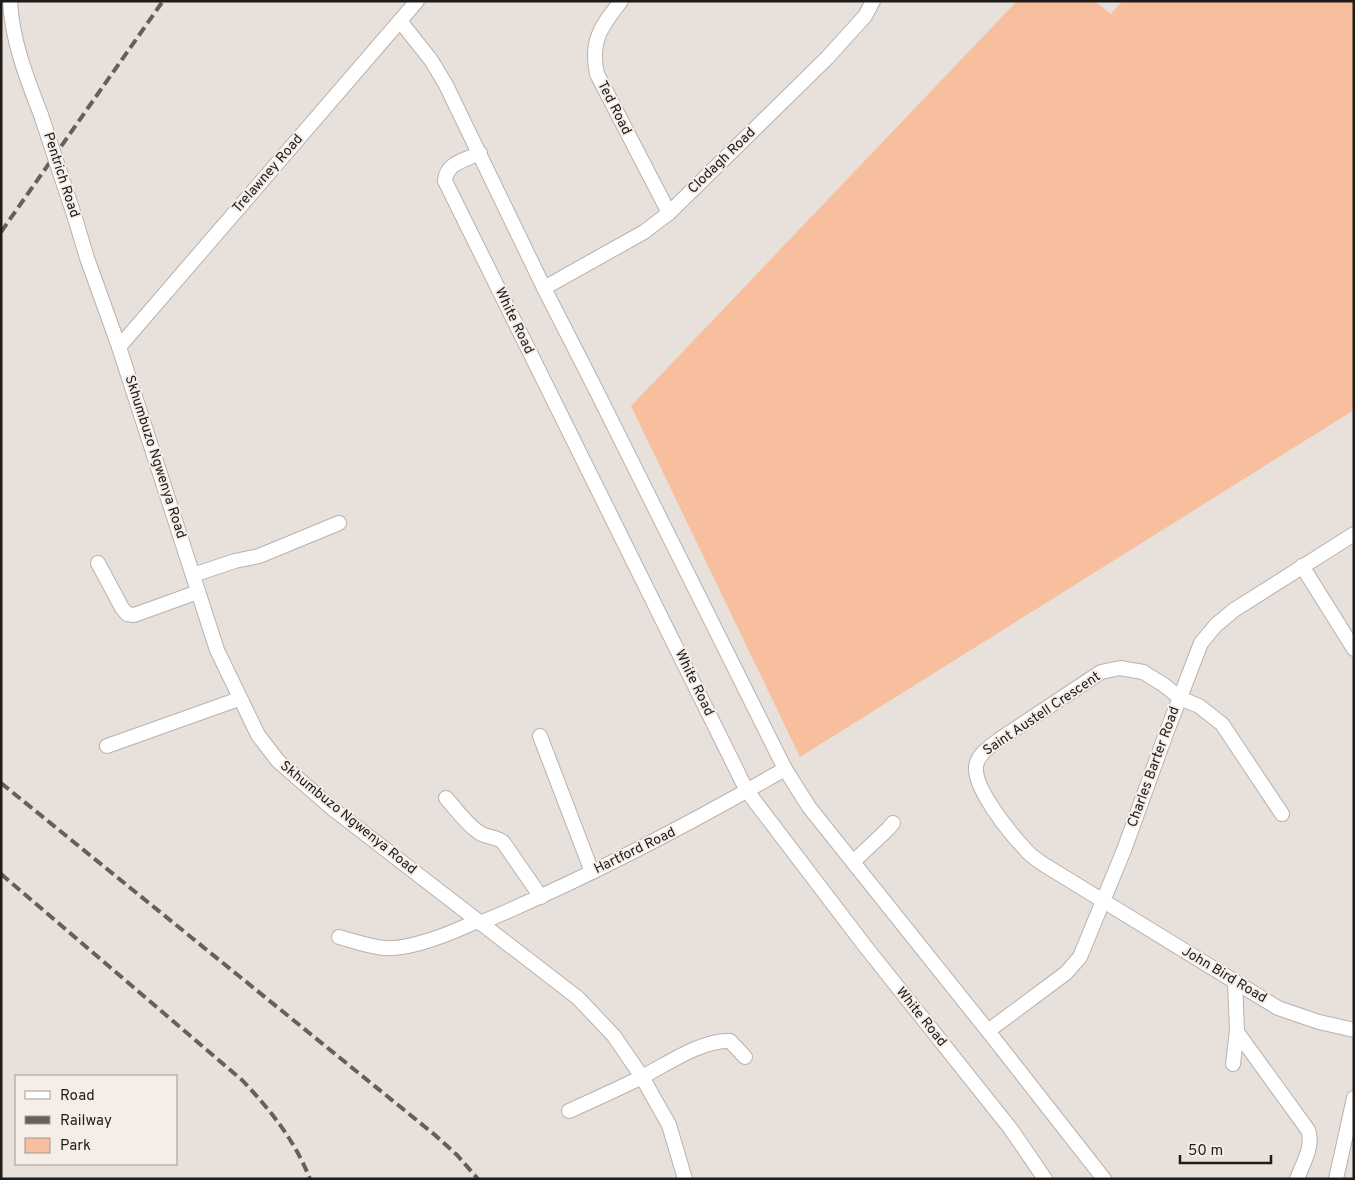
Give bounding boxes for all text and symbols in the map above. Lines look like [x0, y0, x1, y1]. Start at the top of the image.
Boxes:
street label: Ted Road [593, 78, 635, 138]
street label: Clodagh Road [685, 124, 759, 198]
street label: Pentrich Road [39, 130, 83, 220]
street label: Trelawney Road [229, 131, 307, 217]
street label: White Road [491, 285, 537, 357]
street label: Skhumbuzo Ngwenya Road [121, 373, 189, 541]
street label: White Road [671, 647, 717, 719]
street label: Saint Austell Crescent [980, 668, 1104, 760]
street label: Charles Barter Road [1124, 704, 1184, 830]
street label: Skhumbuzo Ngwenya Road [276, 758, 420, 878]
street label: Hartford Road [592, 824, 678, 878]
street label: John Bird Road [1178, 943, 1270, 1007]
street label: White Road [892, 984, 950, 1050]
legend [15, 1075, 178, 1165]
text: Road [60, 1087, 95, 1106]
text: Railway [60, 1112, 112, 1131]
scale bar [1180, 1132, 1271, 1164]
text: Park [60, 1137, 91, 1156]
text: 50 m [1188, 1142, 1223, 1161]

